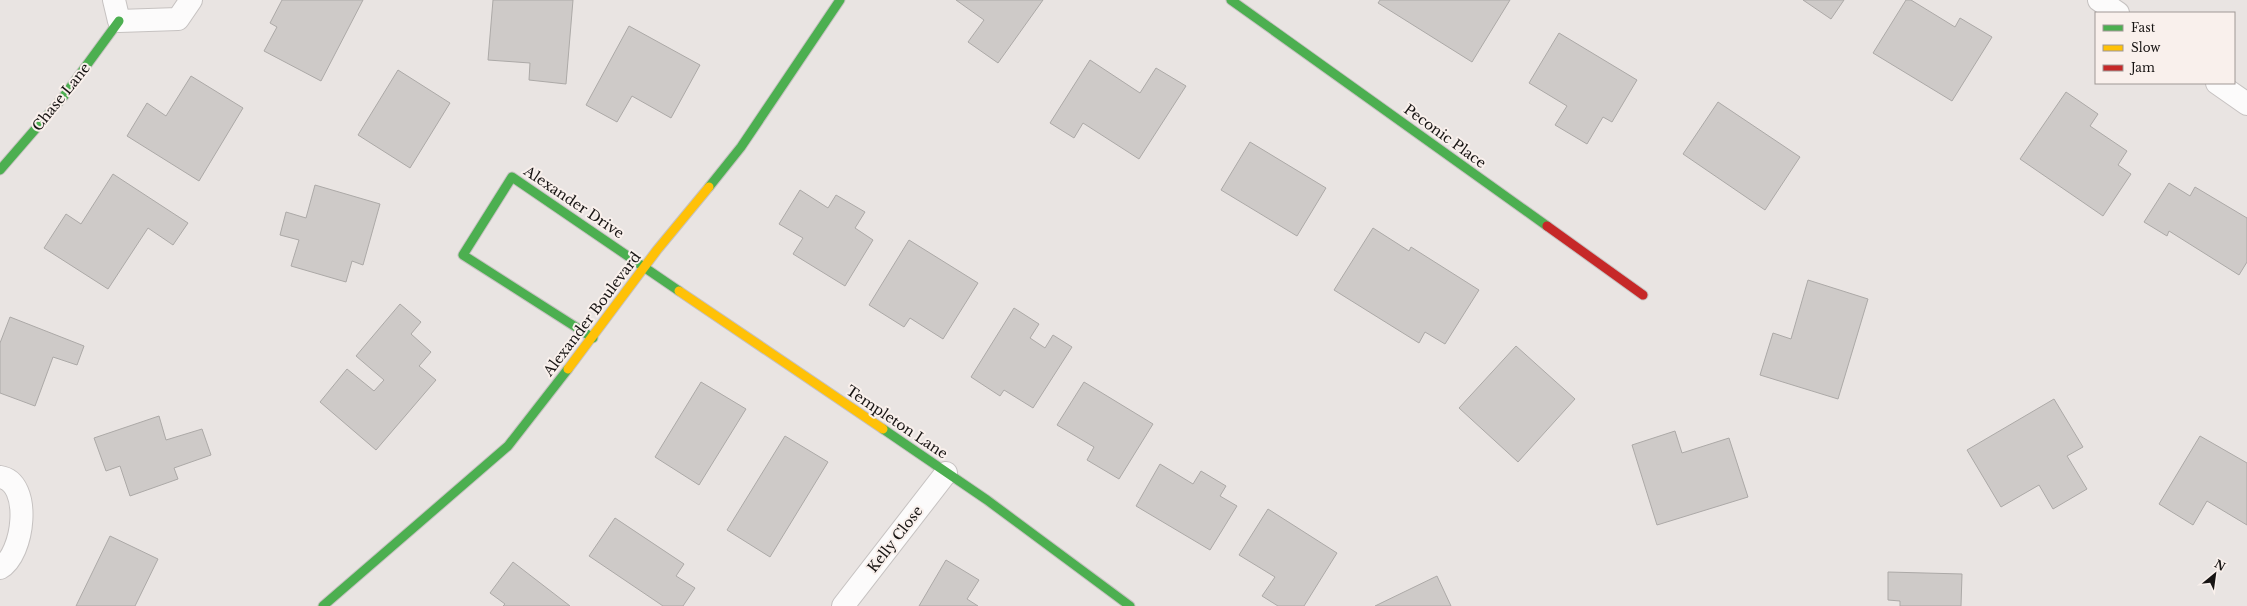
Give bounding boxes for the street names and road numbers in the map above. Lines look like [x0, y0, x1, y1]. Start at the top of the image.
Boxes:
street label: Chase Lane [28, 59, 94, 135]
street label: Peconic Place [1400, 100, 1490, 172]
street label: Alexander Drive [520, 161, 628, 242]
street label: Alexander Boulevard [539, 248, 645, 380]
street label: Templeton Lane [843, 381, 951, 463]
street label: Kelly Close [863, 502, 927, 576]

